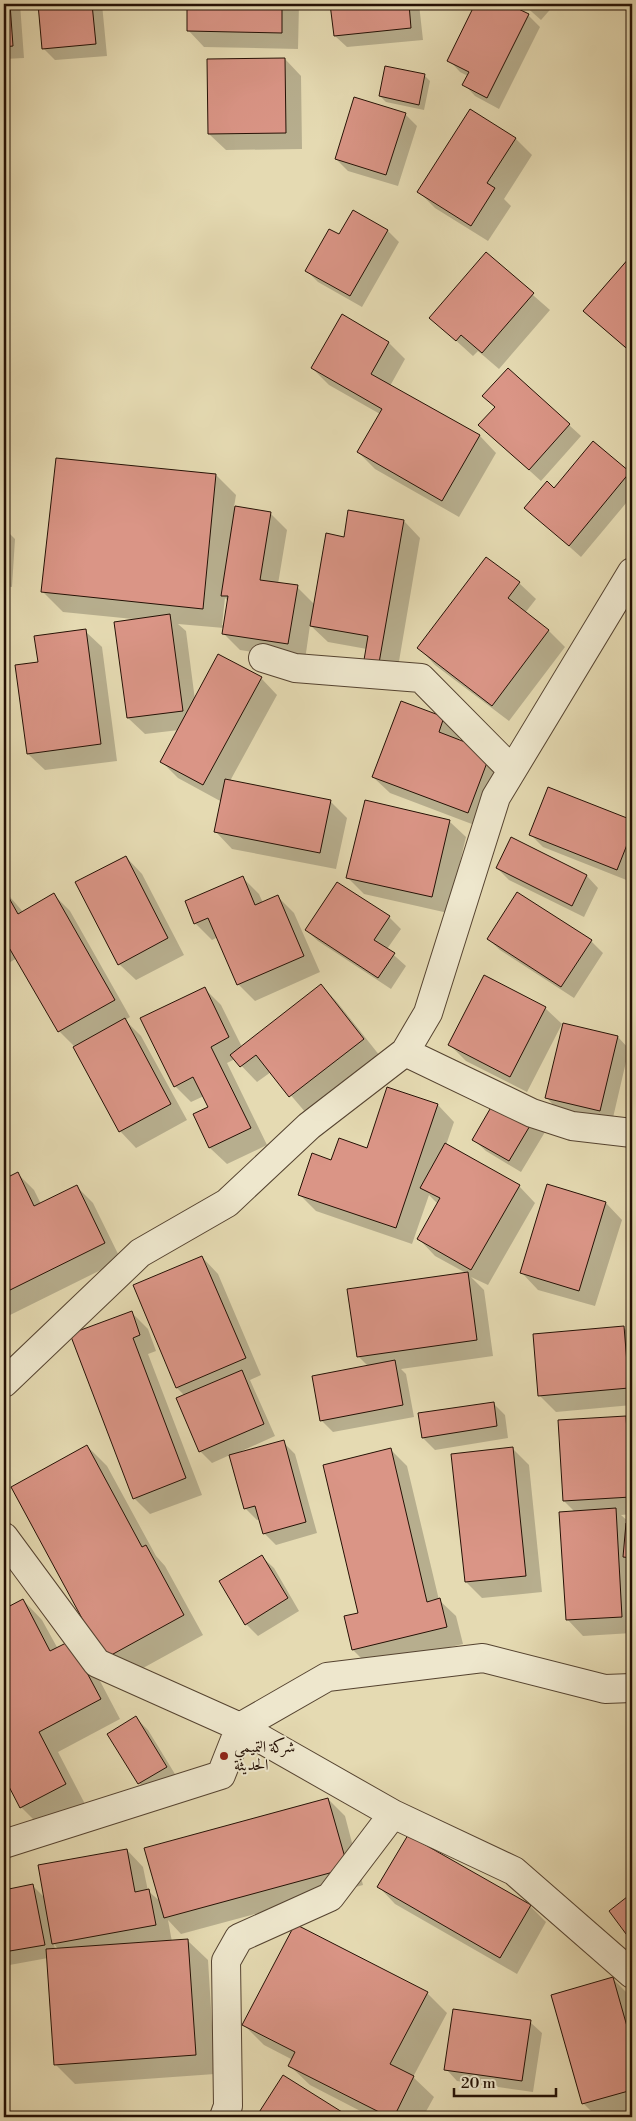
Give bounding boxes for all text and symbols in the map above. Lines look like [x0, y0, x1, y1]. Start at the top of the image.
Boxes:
place label: شركة التميمي الحديثة [234, 1737, 295, 1775]
marker: شركة التميمي الحديثة [218, 1750, 230, 1762]
scale bar [454, 2066, 556, 2098]
text: 20 m [461, 2074, 496, 2093]

